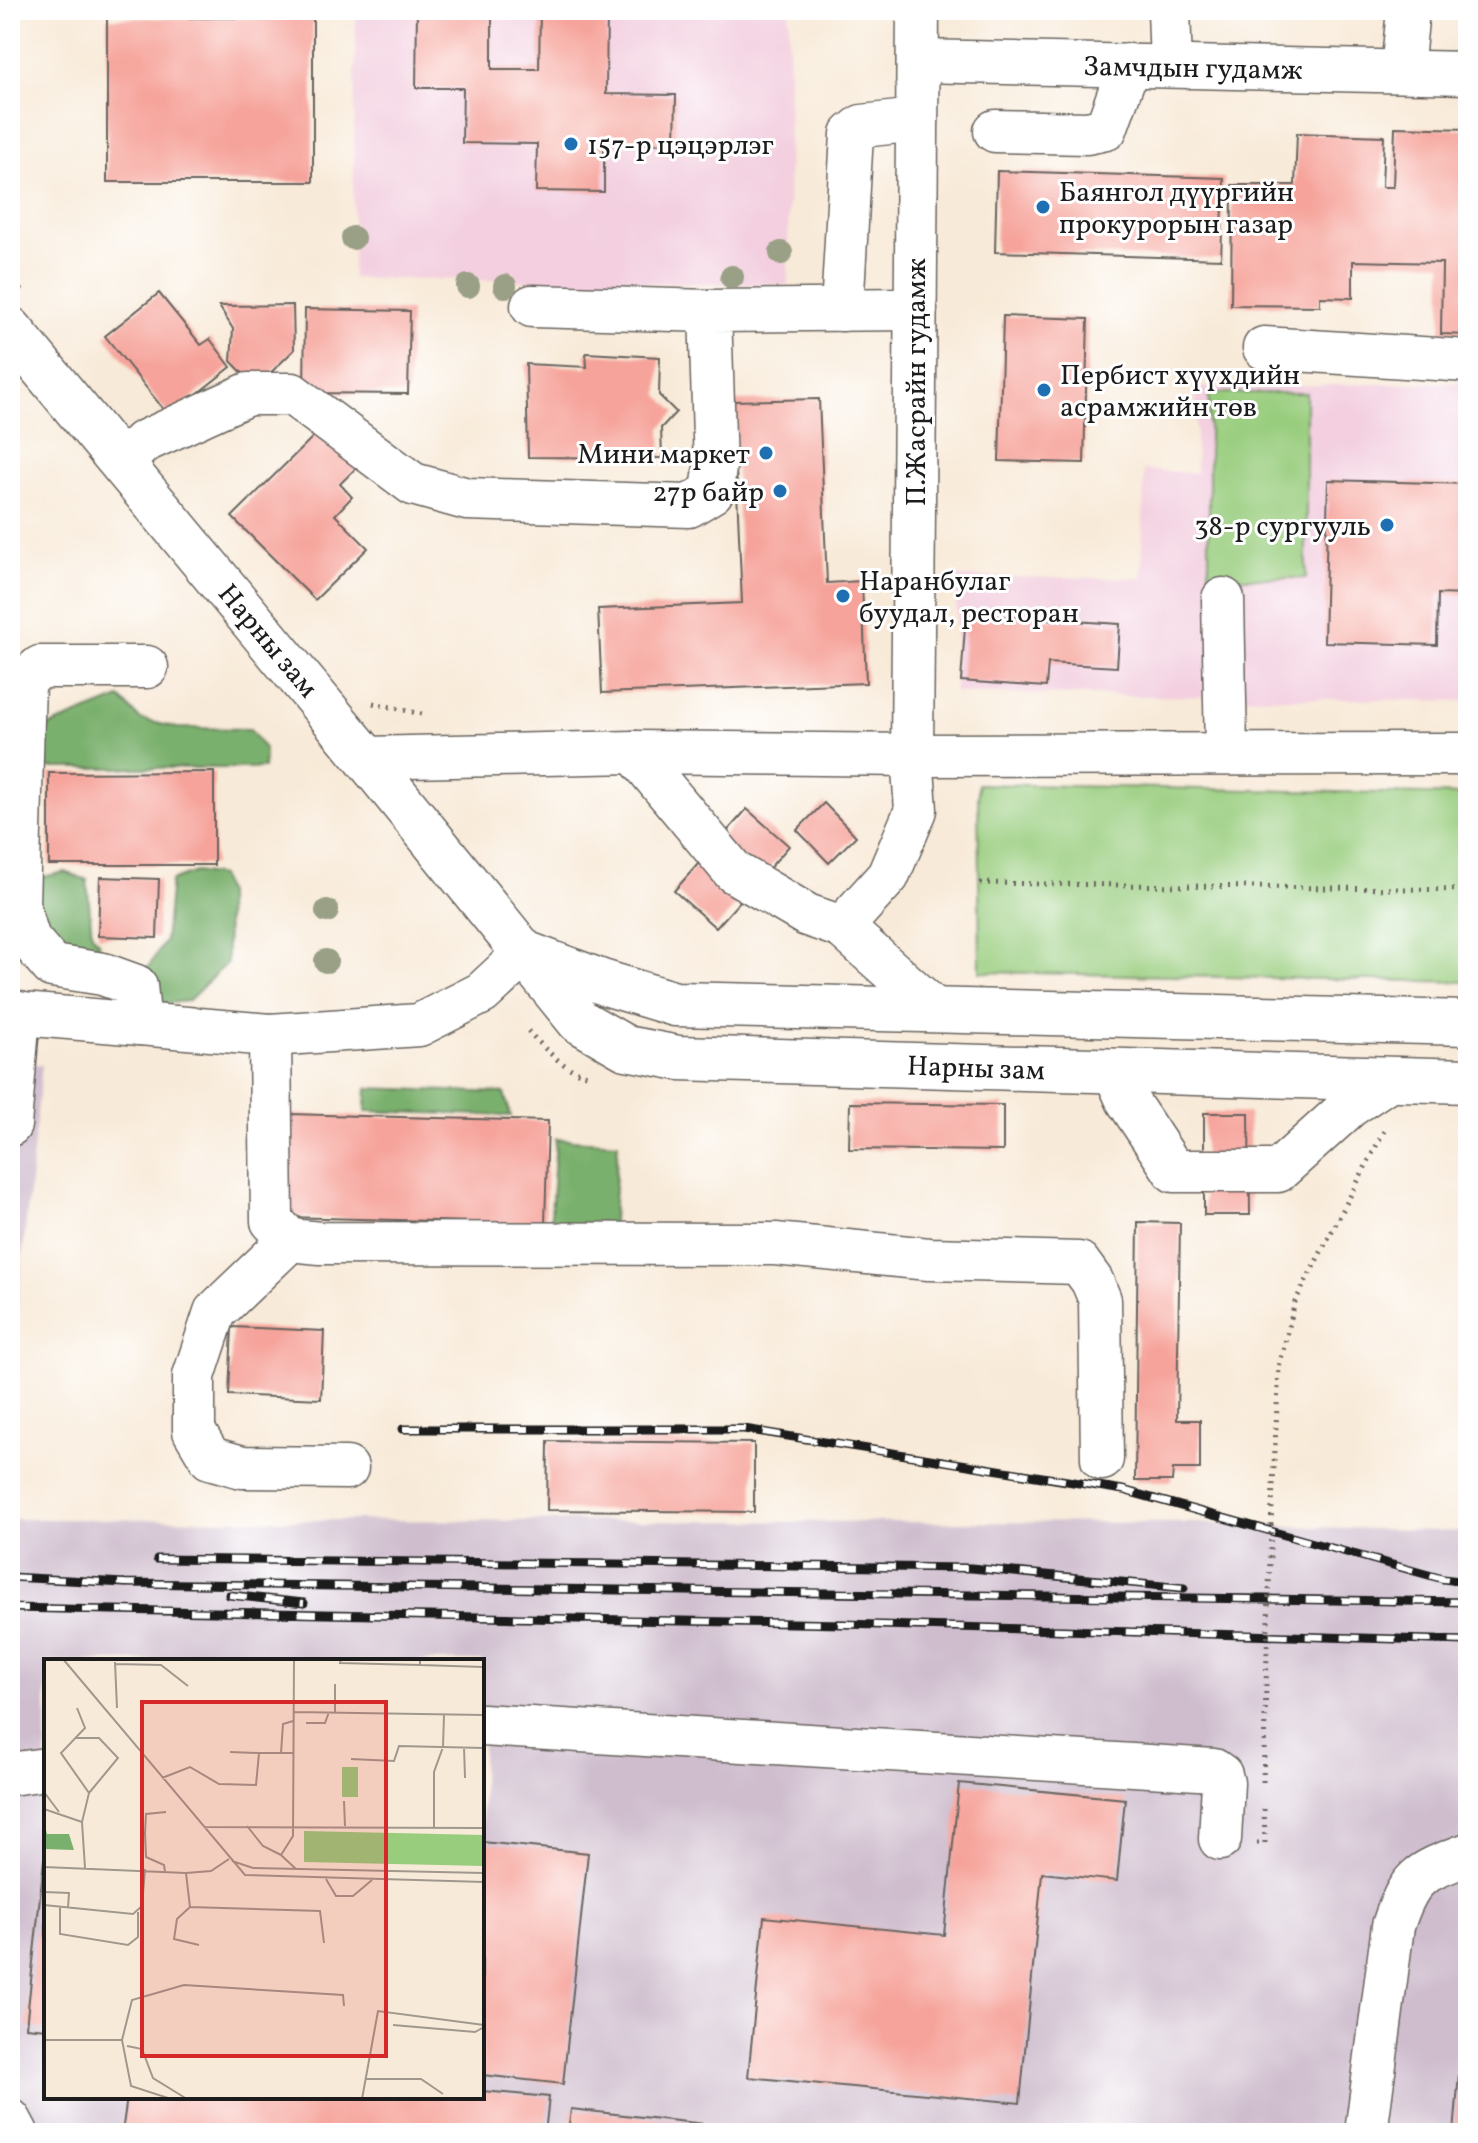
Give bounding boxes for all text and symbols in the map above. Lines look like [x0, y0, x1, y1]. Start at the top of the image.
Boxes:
street label: Замчдын гудамж [1083, 48, 1303, 91]
place label: 157-р цэцэрлэг [587, 127, 774, 166]
marker: 157-р цэцэрлэг [562, 135, 580, 153]
place label: Баянгол дүүргийн прокурорын газар [1059, 174, 1294, 245]
marker: Баянгол дүүргийн прокурорын газар [1034, 198, 1052, 216]
street label: П.Жасрайн гудамж [898, 258, 937, 506]
place label: Пербист хүүхдийн асрамжийн төв [1060, 357, 1300, 428]
marker: Пербист хүүхдийн асрамжийн төв [1035, 381, 1053, 399]
place label: Мини маркет [577, 436, 750, 475]
marker: Мини маркет [757, 444, 775, 462]
place label: 27р байр [653, 474, 764, 513]
marker: 27р байр [771, 482, 789, 500]
place label: 38-р сургууль [1194, 508, 1371, 547]
marker: 38-р сургууль [1378, 516, 1396, 534]
place label: Наранбулаг буудал, ресторан [859, 563, 1079, 634]
street label: Нарны зам [208, 576, 326, 707]
marker: Наранбулаг буудал, ресторан [834, 587, 852, 605]
street label: Нарны зам [906, 1048, 1046, 1091]
inset map [44, 1659, 484, 2099]

